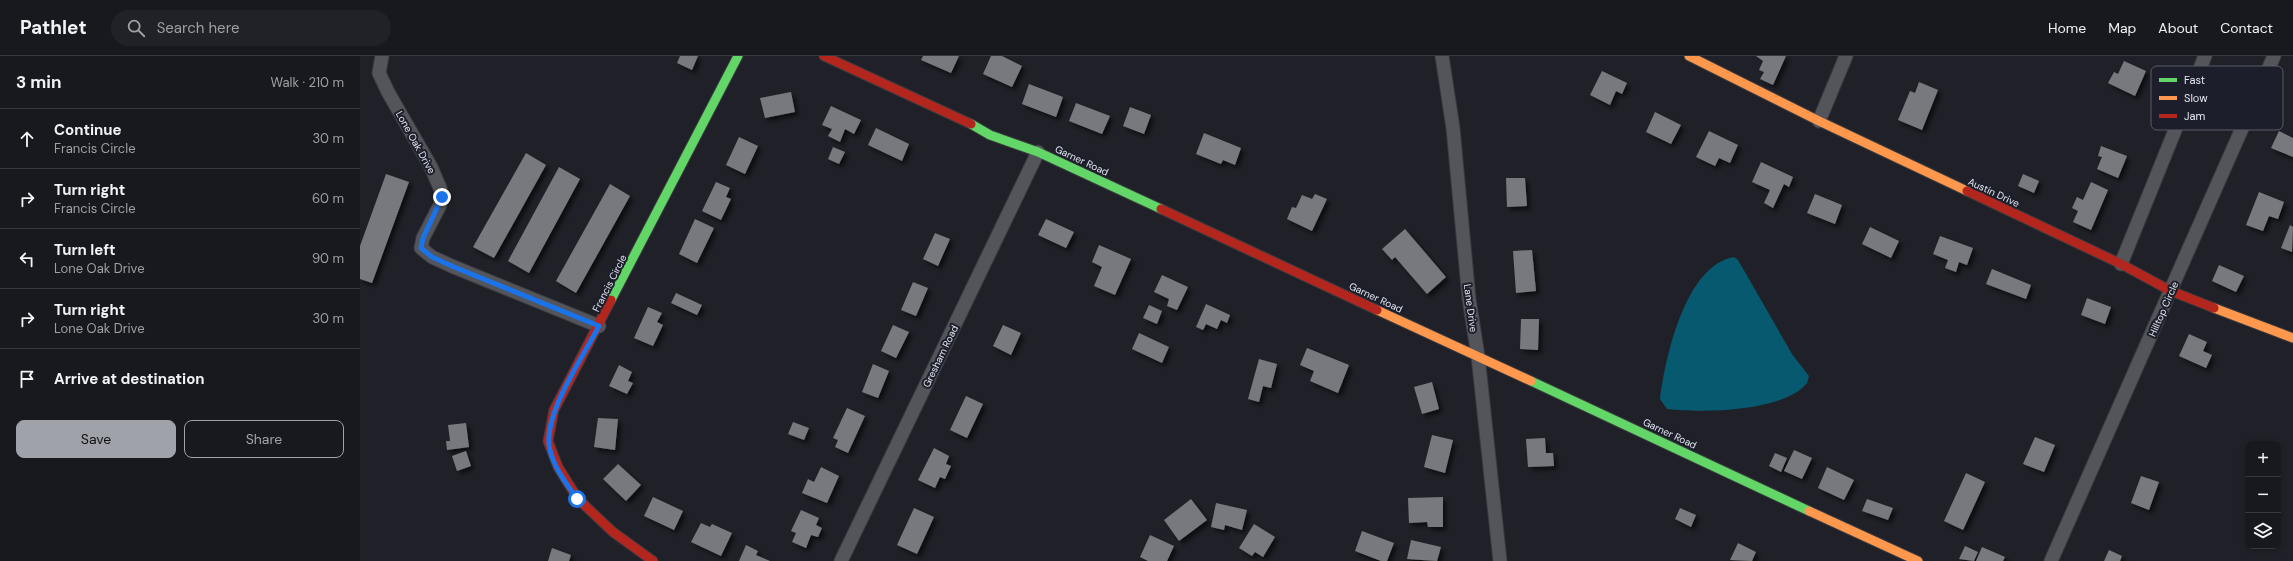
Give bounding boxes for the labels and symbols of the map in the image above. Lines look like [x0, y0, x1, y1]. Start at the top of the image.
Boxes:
legend [2151, 66, 2283, 130]
text: Fast [2184, 73, 2205, 87]
text: Slow [2184, 91, 2208, 105]
street label: Lone Oak Drive [393, 109, 438, 176]
text: Jam [2184, 109, 2205, 123]
street label: Garner Road [1053, 142, 1111, 179]
street label: Austin Drive [1966, 175, 2022, 210]
route end [433, 188, 451, 206]
street label: Francis Circle [589, 252, 630, 314]
street label: Garner Road [1347, 279, 1405, 316]
street label: Hilltop Circle [2146, 279, 2182, 339]
street label: Lane Drive [1461, 283, 1480, 333]
street label: Gresham Road [920, 323, 961, 390]
street label: Garner Road [1641, 415, 1699, 452]
route start [568, 490, 586, 508]

